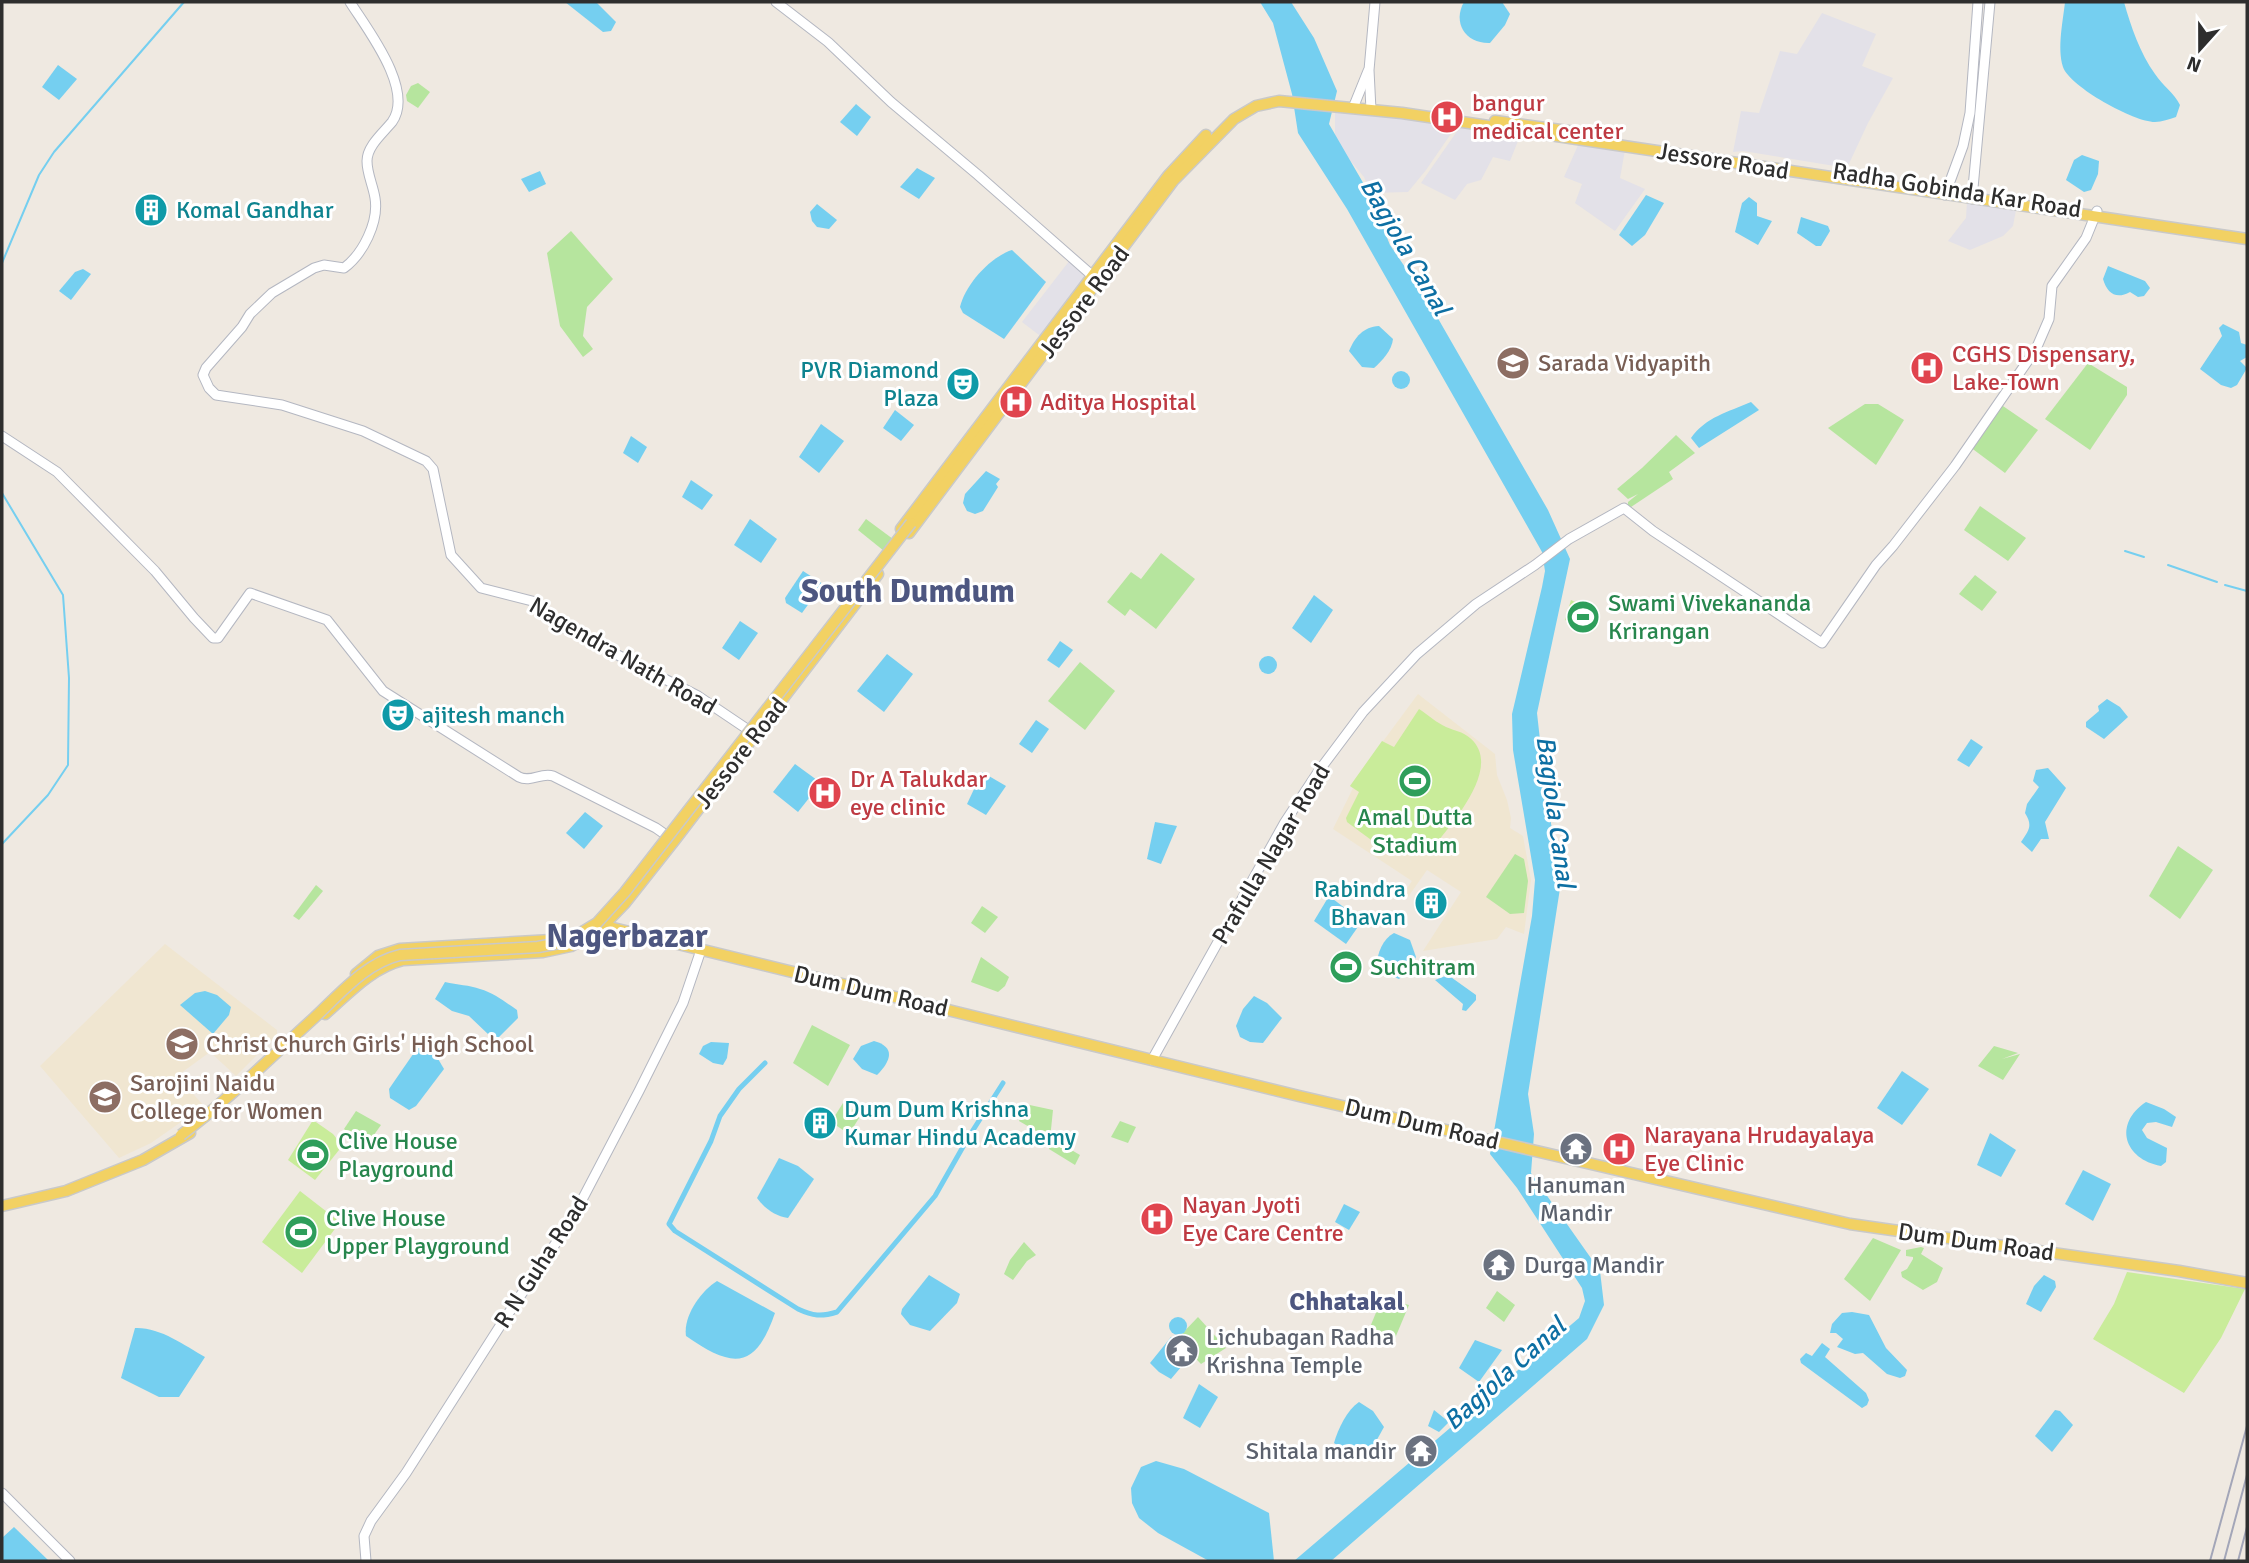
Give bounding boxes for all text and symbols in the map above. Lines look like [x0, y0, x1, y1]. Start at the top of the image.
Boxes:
north arrow [2165, 14, 2235, 84]
text: N [2184, 50, 2205, 78]
place label: bangur medical center [1472, 88, 1624, 146]
hospital icon: bangur medical center [1428, 98, 1466, 136]
street label: Jessore Road [1655, 136, 1791, 186]
street label: Radha Gobinda Kar Road [1830, 155, 2084, 225]
water label: Bagjola Canal [1353, 173, 1458, 324]
building icon: Komal Gandhar [132, 191, 170, 229]
place label: Komal Gandhar [176, 195, 334, 225]
street label: Jessore Road [1032, 240, 1136, 364]
place label: CGHS Dispensary, Lake-Town [1952, 339, 2135, 397]
school or university icon: Sarada Vidyapith [1494, 344, 1532, 382]
place label: Sarada Vidyapith [1538, 348, 1711, 378]
hospital icon: CGHS Dispensary, Lake-Town [1908, 349, 1946, 387]
place label: PVR Diamond Plaza [800, 355, 939, 413]
theatre icon: PVR Diamond Plaza [944, 365, 982, 403]
hospital icon: Aditya Hospital [997, 383, 1035, 421]
place label: Aditya Hospital [1040, 387, 1196, 417]
district label: South Dumdum [801, 572, 1015, 611]
place label: Swami Vivekananda Krirangan [1608, 588, 1811, 646]
street label: Nagendra Nath Road [524, 590, 722, 722]
sports icon: Swami Vivekananda Krirangan [1564, 598, 1602, 636]
street label: Jessore Road [688, 691, 794, 815]
theatre icon: ajitesh manch [379, 696, 417, 734]
place label: ajitesh manch [422, 700, 565, 730]
water label: Bagjola Canal [1528, 734, 1582, 893]
street label: Prafulla Nagar Road [1205, 758, 1337, 950]
sports icon: Amal Dutta Stadium [1396, 762, 1434, 800]
place label: Dr A Talukdar eye clinic [850, 764, 987, 822]
hospital icon: Dr A Talukdar eye clinic [806, 774, 844, 812]
place label: Amal Dutta Stadium [1357, 802, 1473, 860]
place label: Rabindra Bhavan [1314, 874, 1406, 932]
building icon: Rabindra Bhavan [1412, 884, 1450, 922]
district label: Nagerbazar [546, 917, 708, 956]
sports icon: Suchitram [1327, 948, 1365, 986]
place label: Suchitram [1370, 952, 1476, 982]
street label: Dum Dum Road [791, 959, 951, 1023]
school or university icon: Christ Church Girls' High School [163, 1025, 201, 1063]
place label: Christ Church Girls' High School [206, 1029, 534, 1059]
place label: Sarojini Naidu College for Women [130, 1068, 323, 1126]
school or university icon: Sarojini Naidu College for Women [86, 1078, 124, 1116]
street label: Dum Dum Road [1342, 1092, 1502, 1156]
place label: Dum Dum Krishna Kumar Hindu Academy [844, 1094, 1076, 1152]
building icon: Dum Dum Krishna Kumar Hindu Academy [801, 1104, 839, 1142]
place label: Narayana Hrudayalaya Eye Clinic [1644, 1120, 1875, 1178]
place label: Clive House Playground [338, 1126, 458, 1184]
temple icon: Hanuman Mandir [1557, 1130, 1595, 1168]
hospital icon: Narayana Hrudayalaya Eye Clinic [1600, 1130, 1638, 1168]
sports icon: Clive House Playground [294, 1136, 332, 1174]
place label: Hanuman Mandir [1527, 1170, 1625, 1228]
street label: R N Guha Road [487, 1190, 595, 1334]
place label: Nayan Jyoti Eye Care Centre [1182, 1190, 1344, 1248]
hospital icon: Nayan Jyoti Eye Care Centre [1138, 1200, 1176, 1238]
place label: Clive House Upper Playground [326, 1203, 510, 1261]
sports icon: Clive House Upper Playground [282, 1213, 320, 1251]
street label: Dum Dum Road [1896, 1216, 2056, 1268]
temple icon: Durga Mandir [1480, 1246, 1518, 1284]
place label: Durga Mandir [1524, 1250, 1664, 1280]
district label: Chhatakal [1289, 1286, 1405, 1318]
water label: Bagjola Canal [1437, 1309, 1574, 1437]
place label: Lichubagan Radha Krishna Temple [1206, 1322, 1394, 1380]
temple icon: Lichubagan Radha Krishna Temple [1163, 1332, 1201, 1370]
temple icon: Shitala mandir [1402, 1432, 1440, 1470]
place label: Shitala mandir [1246, 1436, 1396, 1466]

